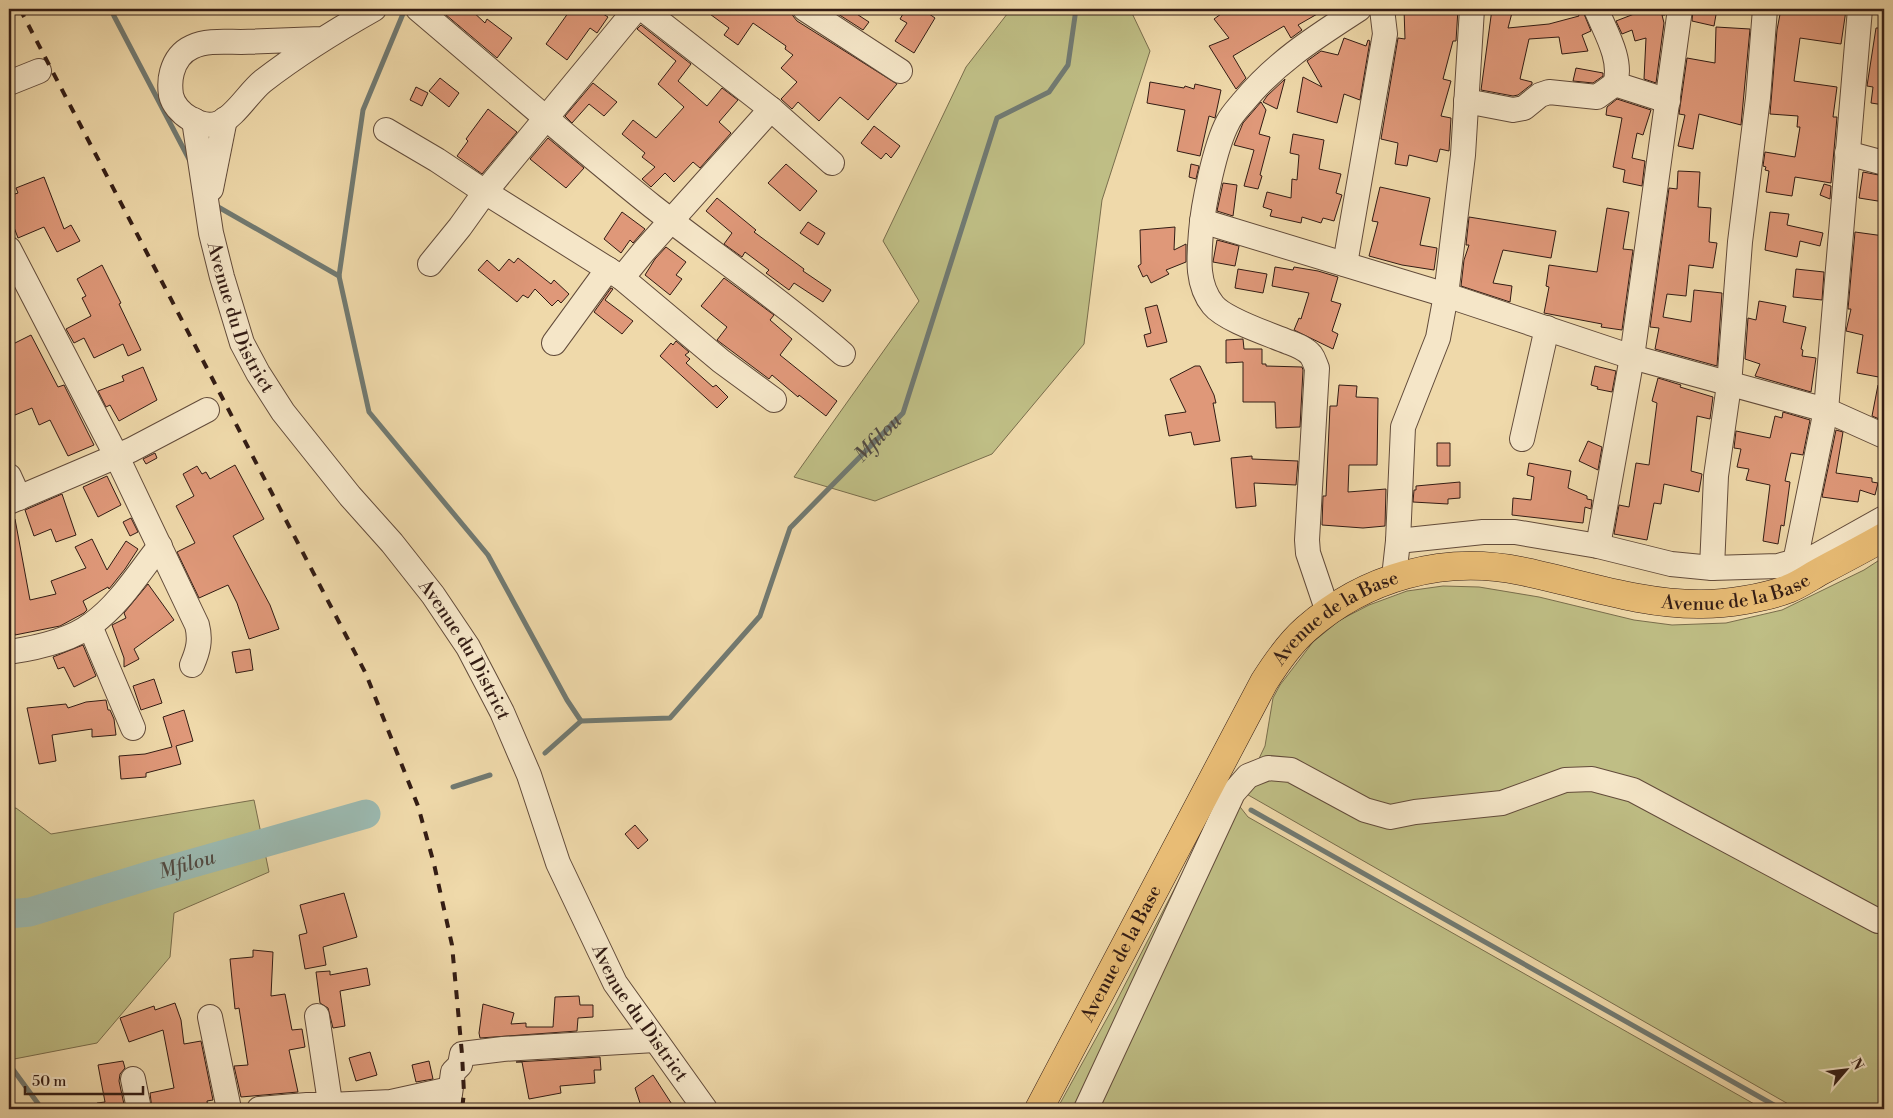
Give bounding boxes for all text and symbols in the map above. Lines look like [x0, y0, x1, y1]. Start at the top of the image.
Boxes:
street label: Avenue du District [202, 239, 280, 398]
water label: Mfilou [849, 408, 908, 468]
street label: Avenue de la Base [1266, 566, 1401, 671]
street label: Avenue de la Base [1659, 568, 1815, 616]
street label: Avenue du District [413, 574, 516, 724]
water label: Mfilou [156, 845, 219, 885]
street label: Avenue de la Base [1075, 881, 1167, 1027]
street label: Avenue du District [586, 939, 694, 1086]
north arrow [1820, 1046, 1870, 1096]
text: N [1846, 1055, 1867, 1073]
scale bar [25, 1063, 142, 1095]
text: 50 m [32, 1072, 66, 1091]

